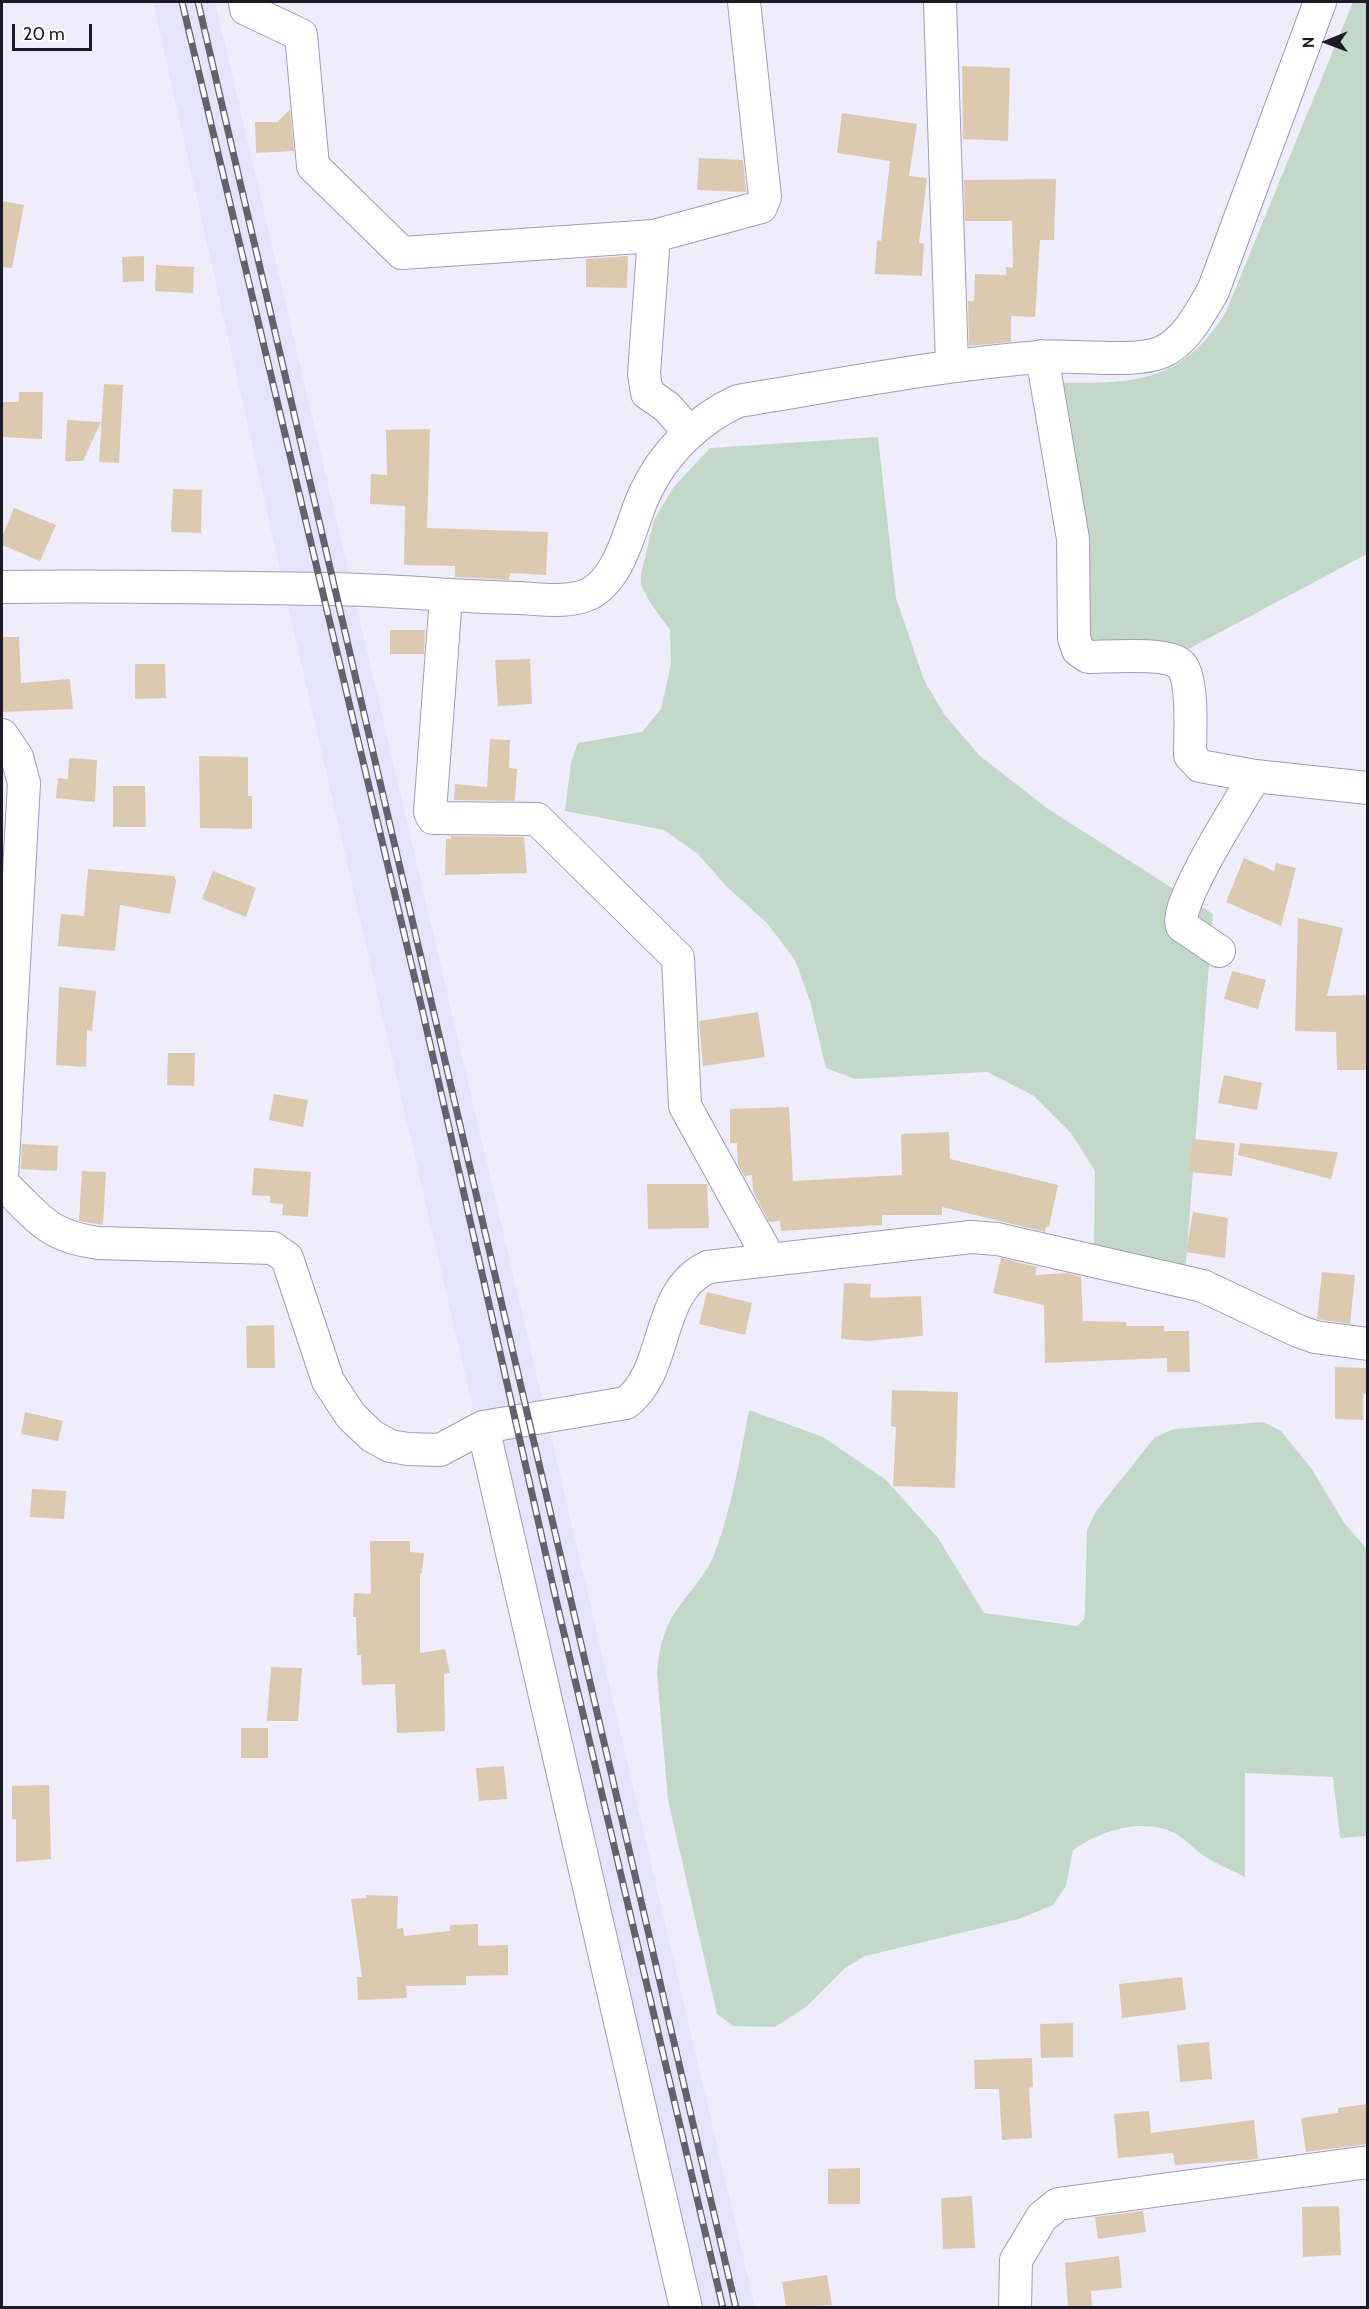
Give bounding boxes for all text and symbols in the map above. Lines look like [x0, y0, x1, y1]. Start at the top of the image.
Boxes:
scale bar [15, 12, 94, 50]
north arrow [1297, 12, 1357, 72]
text: 20 m [23, 23, 65, 45]
text: N [1299, 37, 1318, 48]

